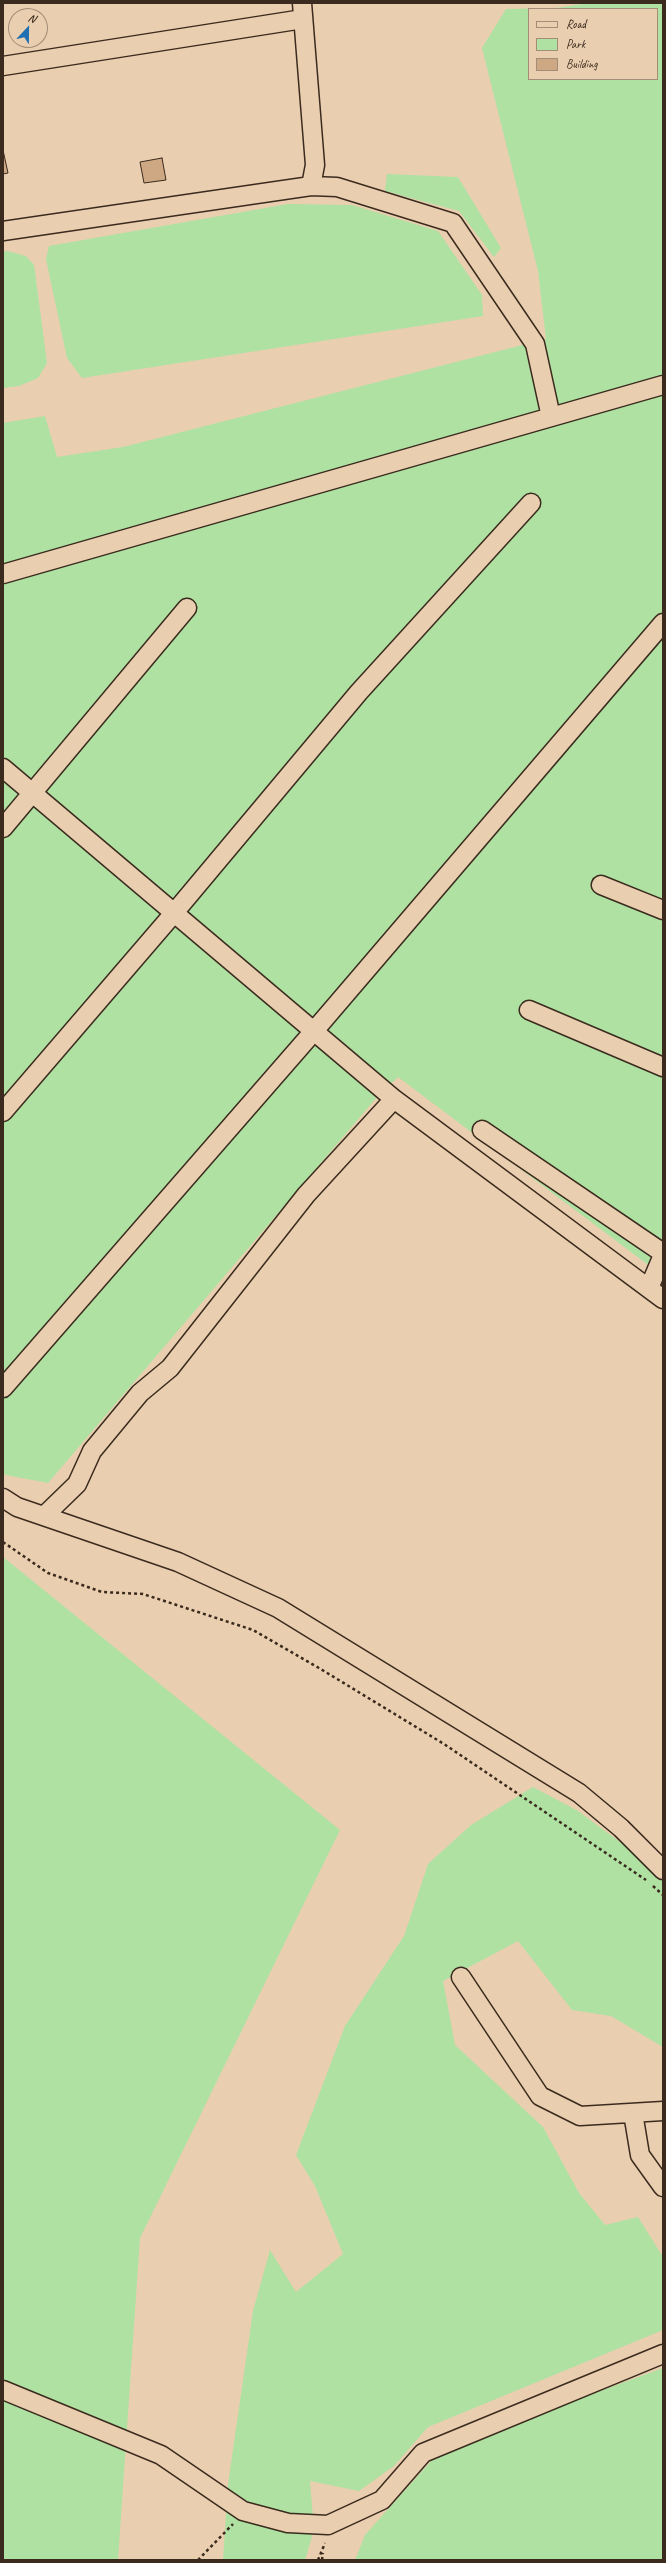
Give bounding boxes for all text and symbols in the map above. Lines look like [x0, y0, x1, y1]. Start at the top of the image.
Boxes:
north arrow [8, 8, 48, 48]
legend [528, 8, 658, 80]
text: N [26, 10, 38, 26]
text: Road [566, 16, 586, 32]
text: Park [566, 36, 585, 52]
text: Building [566, 56, 598, 72]

